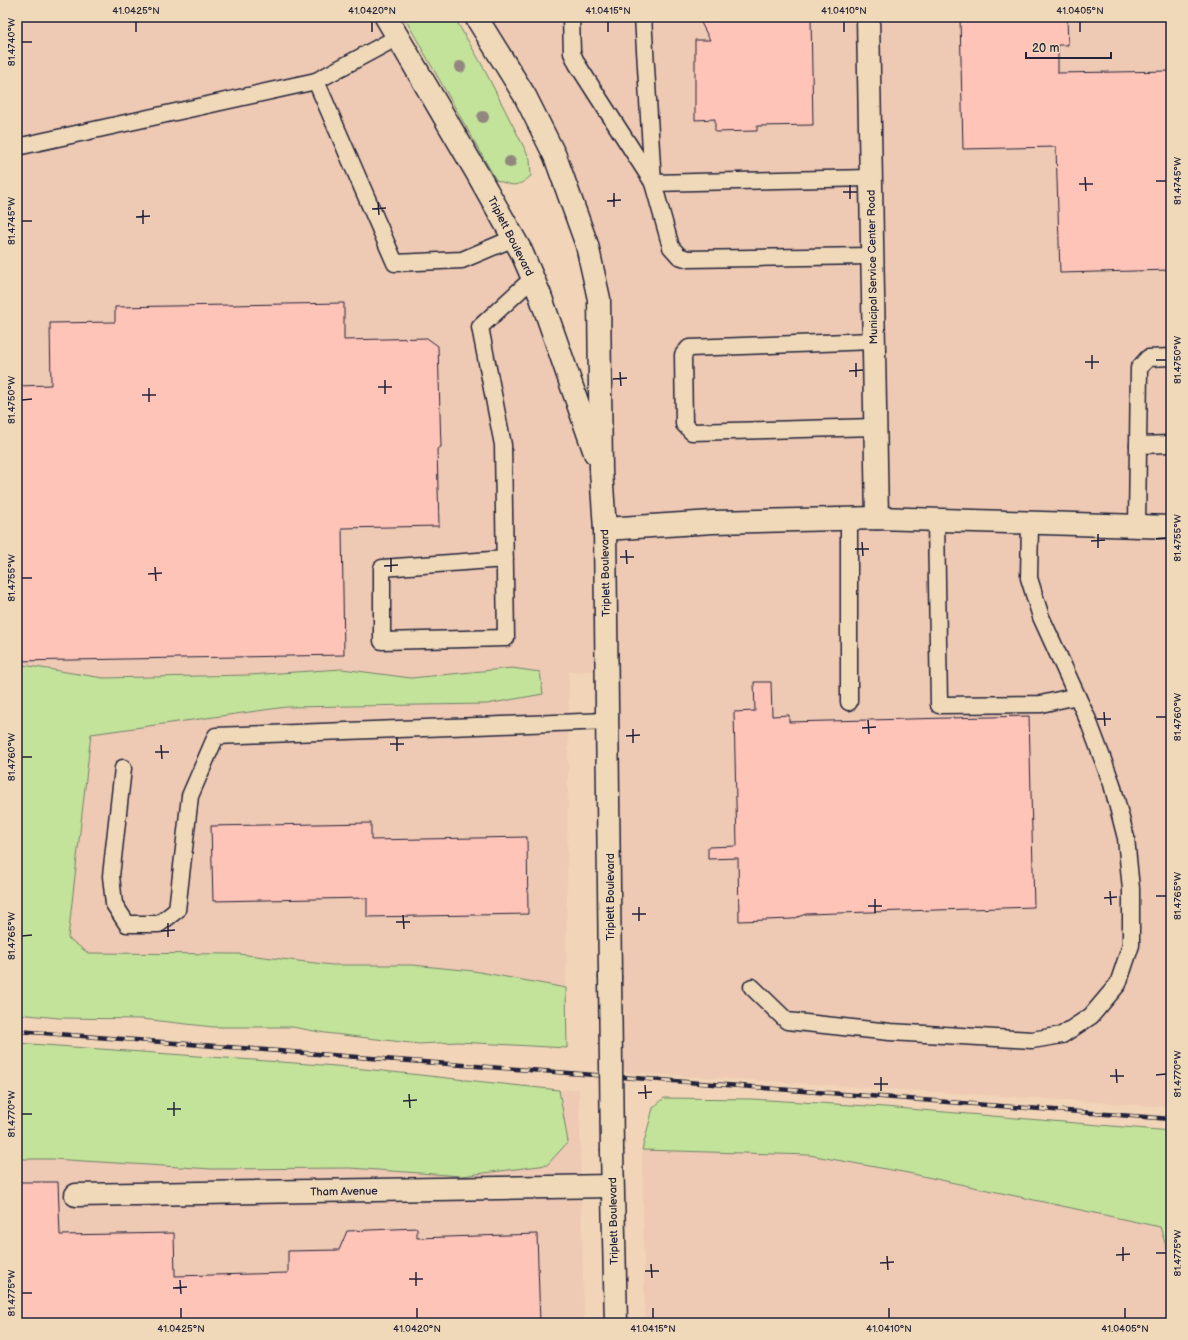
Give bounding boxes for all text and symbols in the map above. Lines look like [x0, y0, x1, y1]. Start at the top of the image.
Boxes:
text: 41.0425°N [112, 5, 160, 17]
text: 41.0420°N [348, 5, 396, 17]
text: 41.0415°N [585, 5, 631, 17]
text: 41.0410°N [821, 5, 867, 17]
text: 41.0405°N [1056, 5, 1104, 17]
text: 81.4740°W [6, 18, 18, 66]
scale bar [1026, 34, 1111, 60]
text: 20 m [1032, 41, 1059, 56]
text: 81.4745°W [1172, 157, 1184, 205]
street label: Municipal Service Center Road [865, 190, 880, 344]
street label: Triplett Boulevard [485, 194, 536, 278]
text: 81.4745°W [6, 197, 18, 245]
text: 81.4750°W [1172, 336, 1184, 384]
text: 81.4750°W [6, 376, 18, 424]
text: 81.4755°W [1172, 514, 1184, 562]
street label: Triplett Boulevard [598, 529, 613, 617]
text: 81.4755°W [6, 554, 18, 602]
text: 81.4760°W [1172, 693, 1184, 741]
text: 81.4760°W [6, 733, 18, 781]
street label: Triplett Boulevard [604, 853, 617, 941]
text: 81.4765°W [1172, 872, 1184, 920]
text: 81.4765°W [6, 912, 18, 960]
text: 81.4770°W [1172, 1050, 1184, 1098]
text: 81.4770°W [6, 1090, 18, 1138]
street label: Triplett Boulevard [606, 1177, 621, 1265]
street label: Tham Avenue [310, 1184, 378, 1199]
text: 81.4775°W [1172, 1230, 1184, 1276]
text: 81.4775°W [6, 1270, 18, 1316]
text: 41.0425°N [157, 1323, 205, 1335]
text: 41.0420°N [393, 1323, 441, 1335]
text: 41.0415°N [630, 1323, 676, 1335]
text: 41.0410°N [866, 1323, 912, 1335]
text: 41.0405°N [1101, 1323, 1149, 1335]

